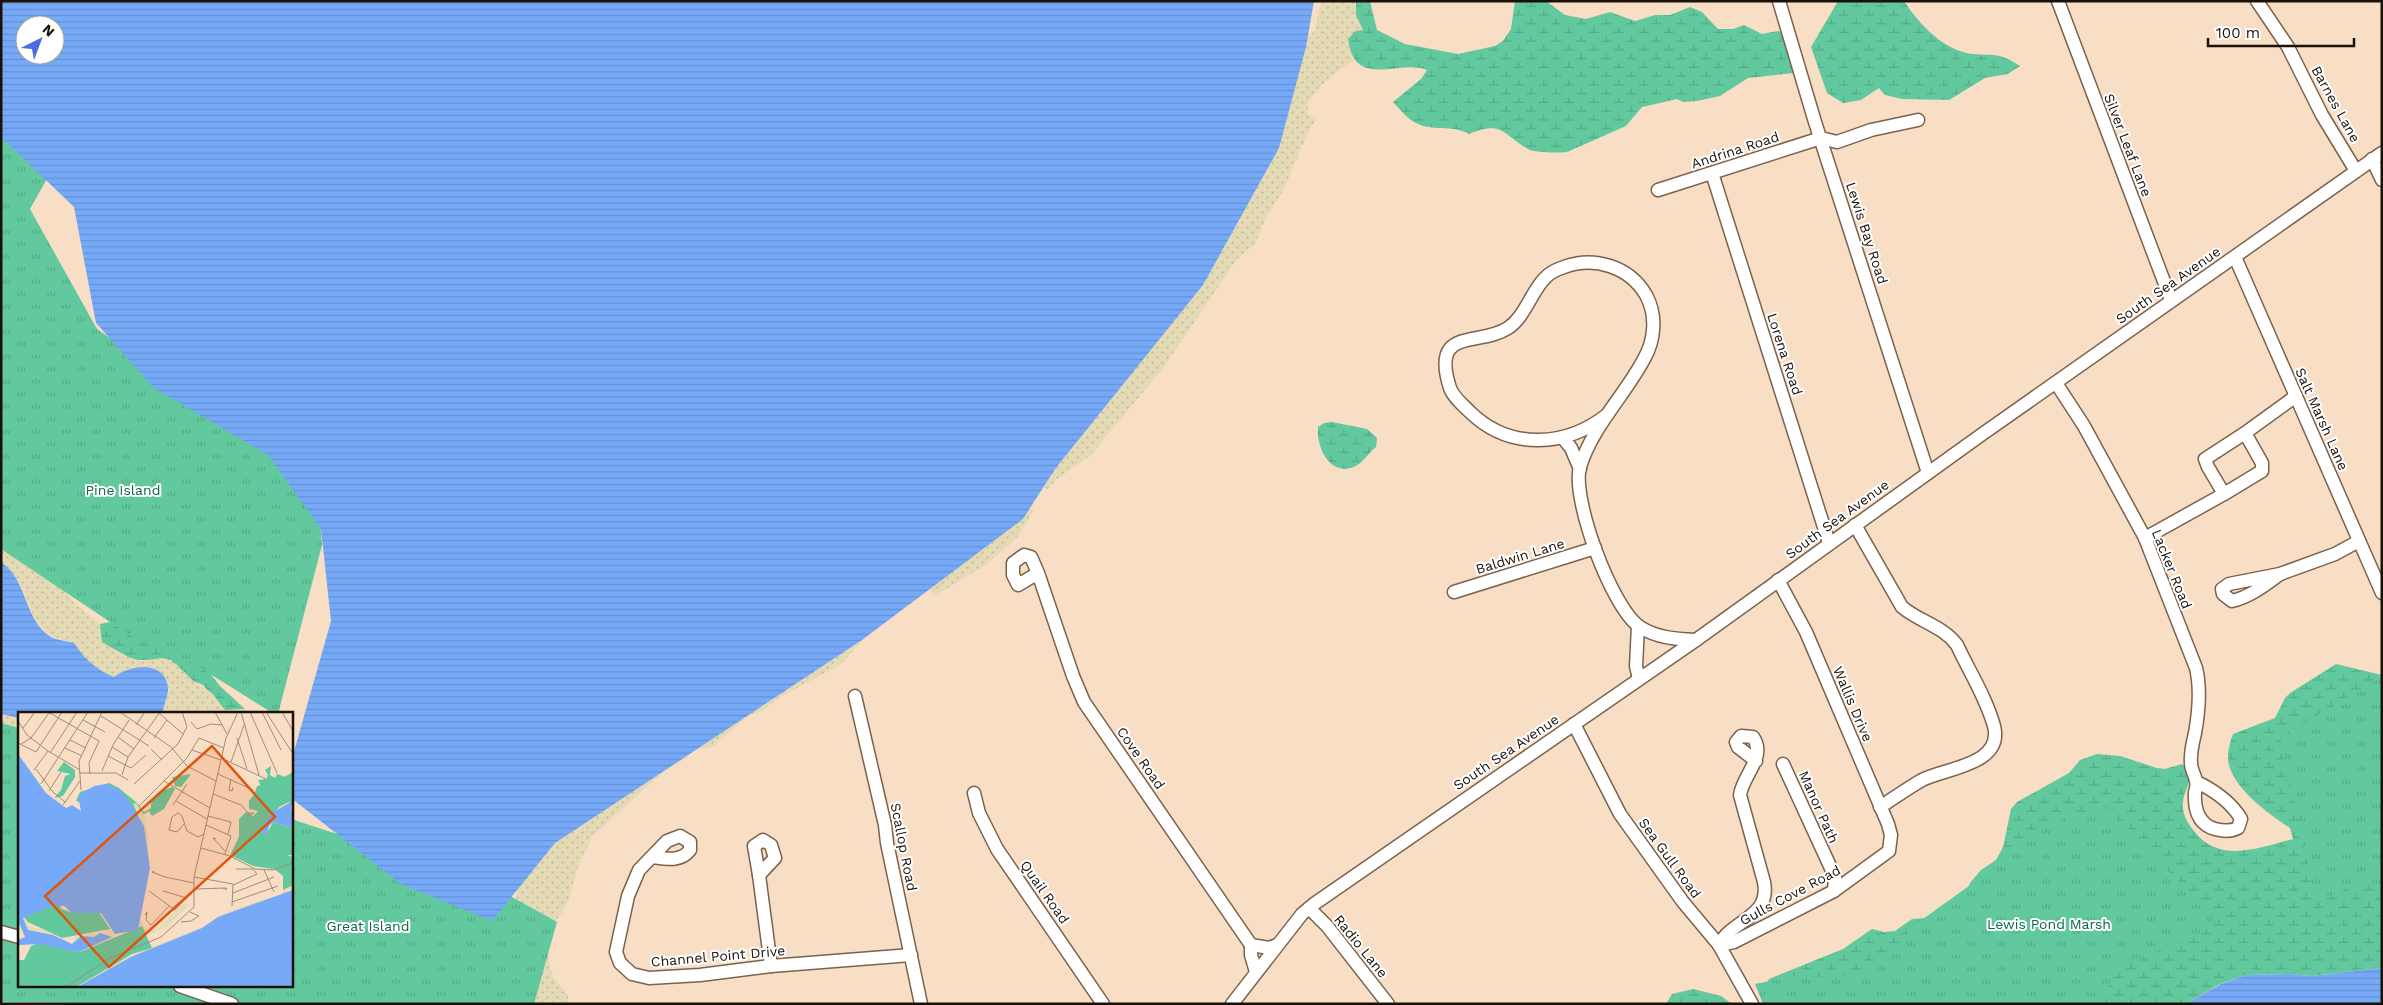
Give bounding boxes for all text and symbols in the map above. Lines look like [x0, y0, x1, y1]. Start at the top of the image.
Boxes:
north arrow [15, 15, 65, 65]
scale bar [2208, 15, 2354, 47]
text: N [39, 21, 58, 40]
text: 100 m [2216, 24, 2260, 42]
street label: Barnes Lane [2308, 63, 2364, 145]
street label: Silver Leaf Lane [2101, 91, 2155, 199]
street label: Andrina Road [1689, 128, 1781, 172]
street label: Lewis Bay Road [1843, 180, 1891, 286]
street label: South Sea Avenue [2113, 243, 2223, 327]
street label: Lorena Road [1764, 311, 1806, 397]
street label: Salt Marsh Lane [2292, 365, 2352, 473]
street label: South Sea Avenue [1782, 476, 1892, 562]
park label: Pine Island [86, 482, 160, 498]
street label: Lacker Road [2149, 527, 2195, 611]
street label: Baldwin Lane [1474, 535, 1566, 577]
street label: Wallis Drive [1830, 664, 1876, 744]
street label: South Sea Avenue [1450, 711, 1562, 793]
inset map [18, 712, 292, 988]
street label: Cove Road [1114, 724, 1168, 792]
street label: Manor Path [1796, 768, 1842, 846]
street label: Scallop Road [888, 802, 920, 892]
street label: Sea Gull Road [1636, 815, 1704, 901]
street label: Quail Road [1017, 857, 1073, 927]
street label: Gulls Cove Road [1737, 862, 1843, 928]
street label: Radio Lane [1331, 911, 1391, 981]
park label: Lewis Pond Marsh [1987, 916, 2111, 932]
park label: Great Island [326, 918, 410, 934]
street label: Channel Point Drive [650, 942, 786, 970]

